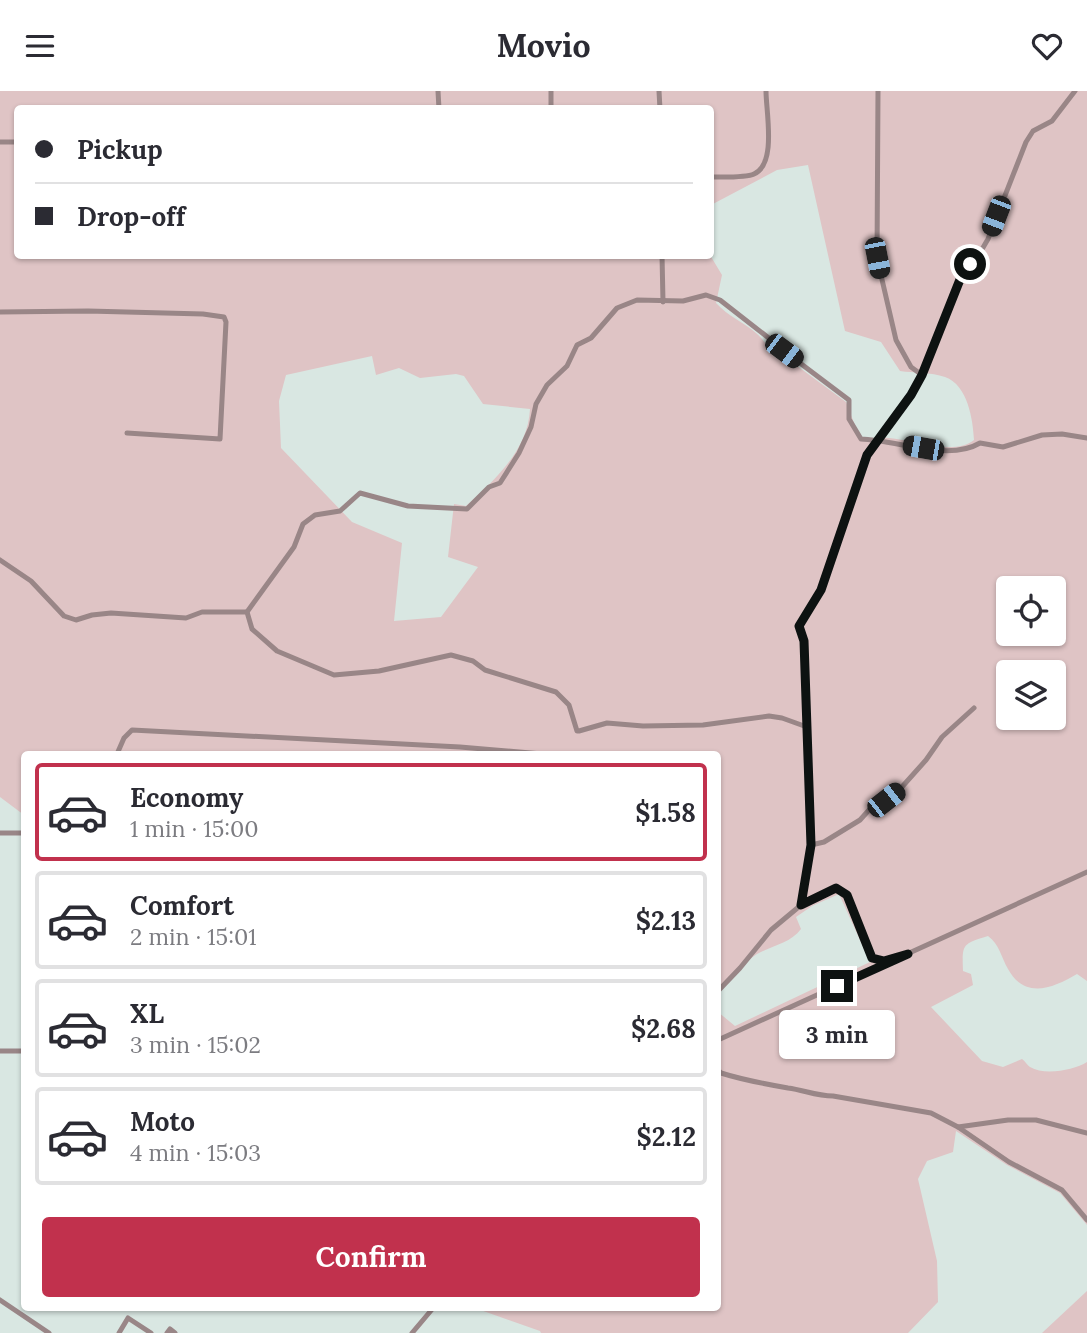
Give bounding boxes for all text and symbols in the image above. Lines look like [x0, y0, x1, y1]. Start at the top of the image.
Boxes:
text: Movio [496, 25, 591, 66]
icon: menu [21, 27, 59, 65]
icon: heart [1028, 27, 1066, 65]
text: Pickup [77, 133, 163, 166]
car [979, 193, 1014, 239]
text: Drop-off [77, 200, 185, 233]
car [863, 235, 892, 281]
route start [954, 248, 986, 280]
car [761, 330, 808, 372]
car [901, 434, 946, 462]
map controls [996, 576, 1066, 730]
button: locate [996, 576, 1066, 646]
button: layers [996, 660, 1066, 730]
car [863, 779, 910, 821]
icon: car [46, 781, 109, 844]
text: Economy [130, 781, 243, 814]
text: $1.58 [635, 796, 696, 829]
text: 1 min · 15:00 [130, 814, 258, 843]
icon: car [46, 889, 109, 952]
text: Comfort [130, 889, 234, 922]
text: $2.13 [636, 904, 696, 937]
text: 2 min · 15:01 [130, 922, 257, 951]
route end [821, 970, 853, 1002]
icon: car [46, 997, 109, 1060]
text: XL [130, 997, 164, 1030]
callout: 3 min [779, 1011, 895, 1059]
text: $2.68 [631, 1012, 696, 1045]
text: 3 min [806, 1020, 868, 1049]
text: 3 min · 15:02 [130, 1030, 261, 1059]
icon: car [46, 1105, 109, 1168]
text: Moto [130, 1105, 195, 1138]
text: $2.12 [636, 1120, 696, 1153]
text: 4 min · 15:03 [130, 1138, 261, 1167]
button: Confirm [42, 1217, 700, 1297]

